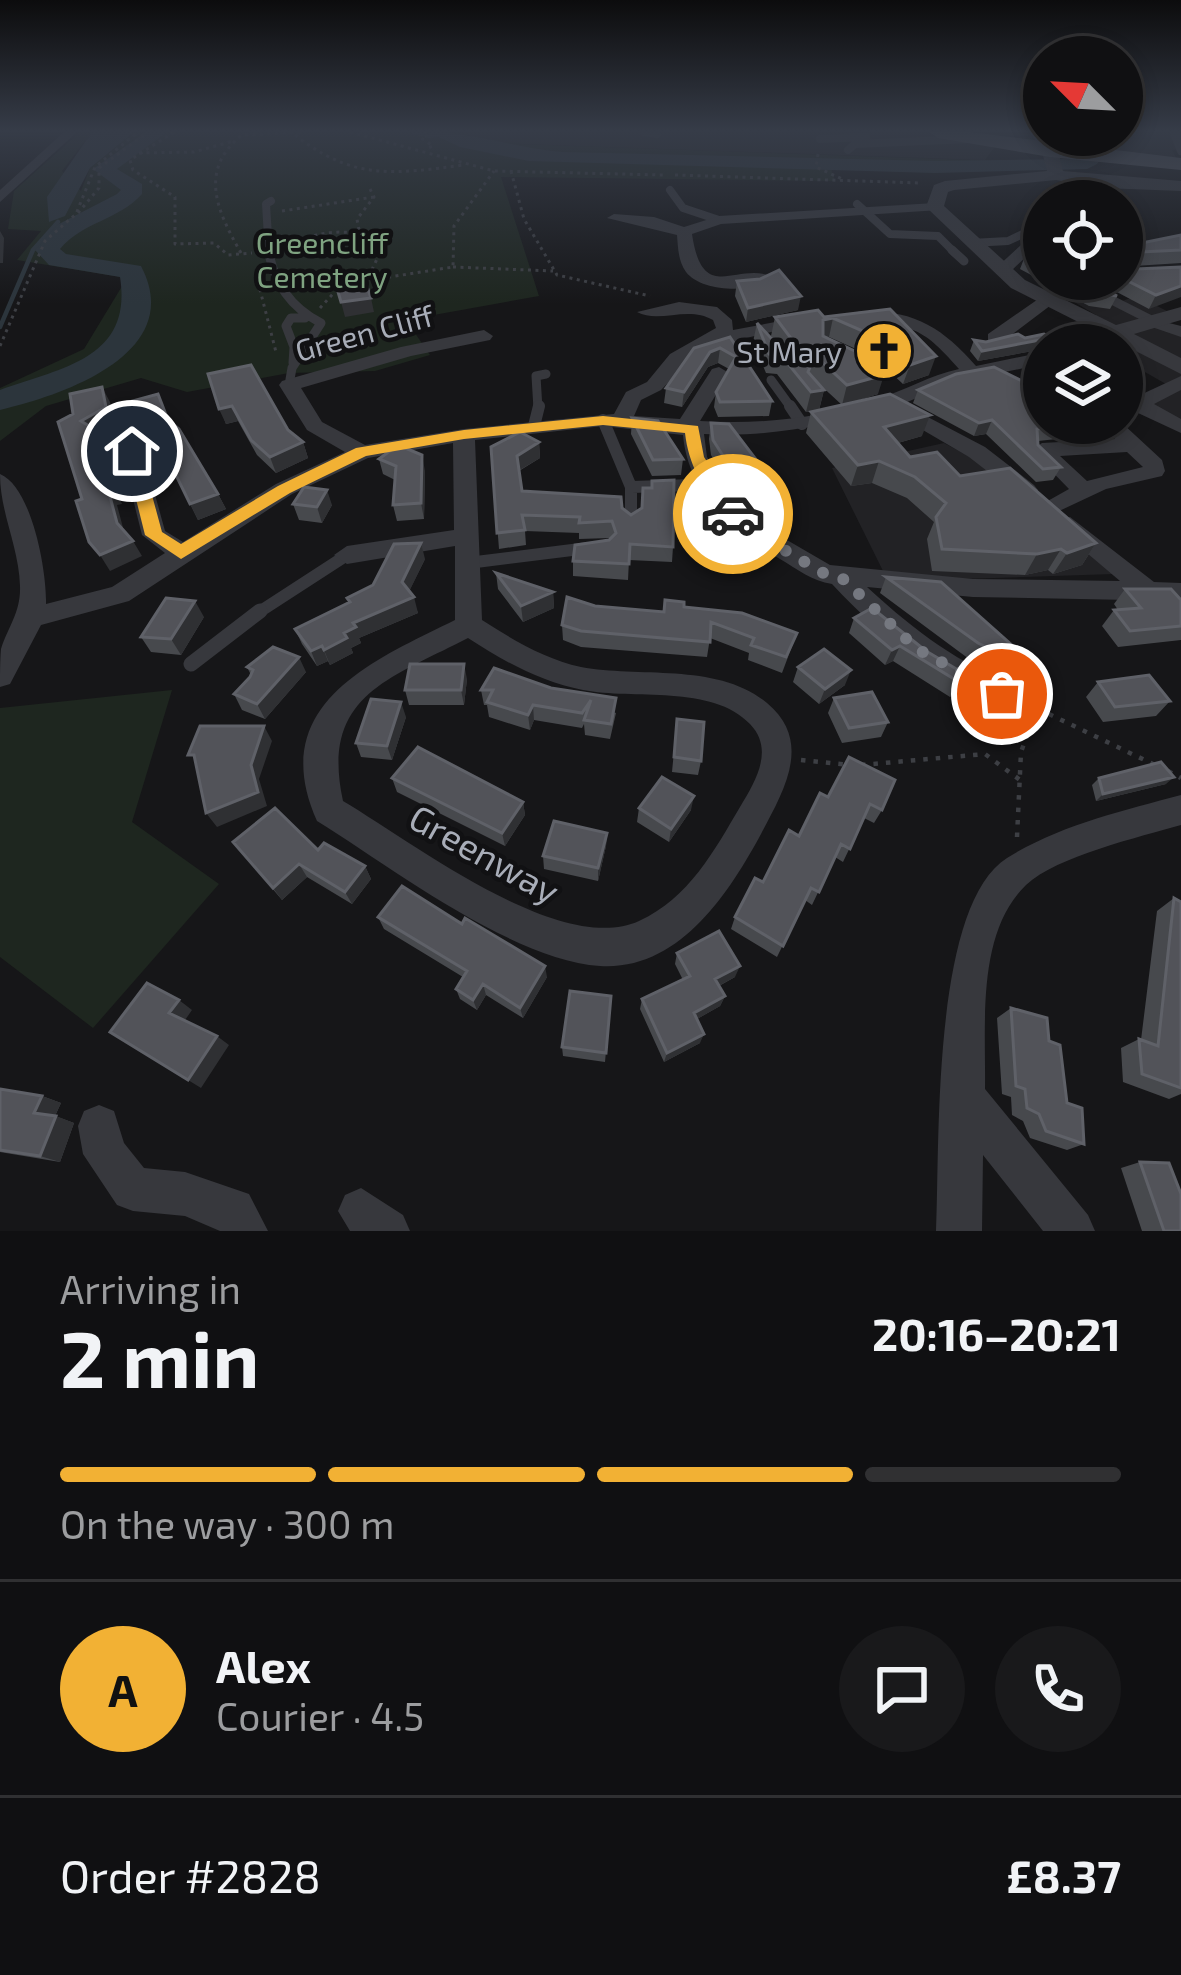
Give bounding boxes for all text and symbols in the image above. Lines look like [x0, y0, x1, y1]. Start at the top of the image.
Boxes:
north arrow [1023, 36, 1143, 156]
map controls [1023, 36, 1143, 444]
button: locate [1023, 180, 1143, 300]
park label: Greencliff Cemetery [256, 224, 389, 294]
street label: Green Cliff [291, 296, 438, 368]
church icon: St Mary [853, 320, 915, 382]
button: layers [1023, 324, 1143, 444]
place label: St Mary [737, 333, 842, 369]
pin [81, 400, 183, 502]
icon: home [99, 418, 165, 484]
courier [673, 454, 793, 574]
icon: car [700, 481, 766, 547]
pin [951, 643, 1053, 745]
icon: bag [969, 661, 1035, 727]
street label: Greenway [403, 794, 567, 912]
text: Arriving in [60, 1265, 241, 1312]
text: 20:16–20:21 [872, 1306, 1121, 1360]
text: 2 min [60, 1310, 259, 1404]
text: On the way · 300 m [60, 1500, 394, 1547]
button: chat [839, 1626, 965, 1752]
button: phone [995, 1626, 1121, 1752]
text: Alex [216, 1638, 311, 1692]
text: A [108, 1662, 138, 1716]
text: Courier · 4.5 [216, 1692, 424, 1739]
text: Order #2828 [60, 1848, 321, 1902]
text: £8.37 [1006, 1848, 1121, 1902]

